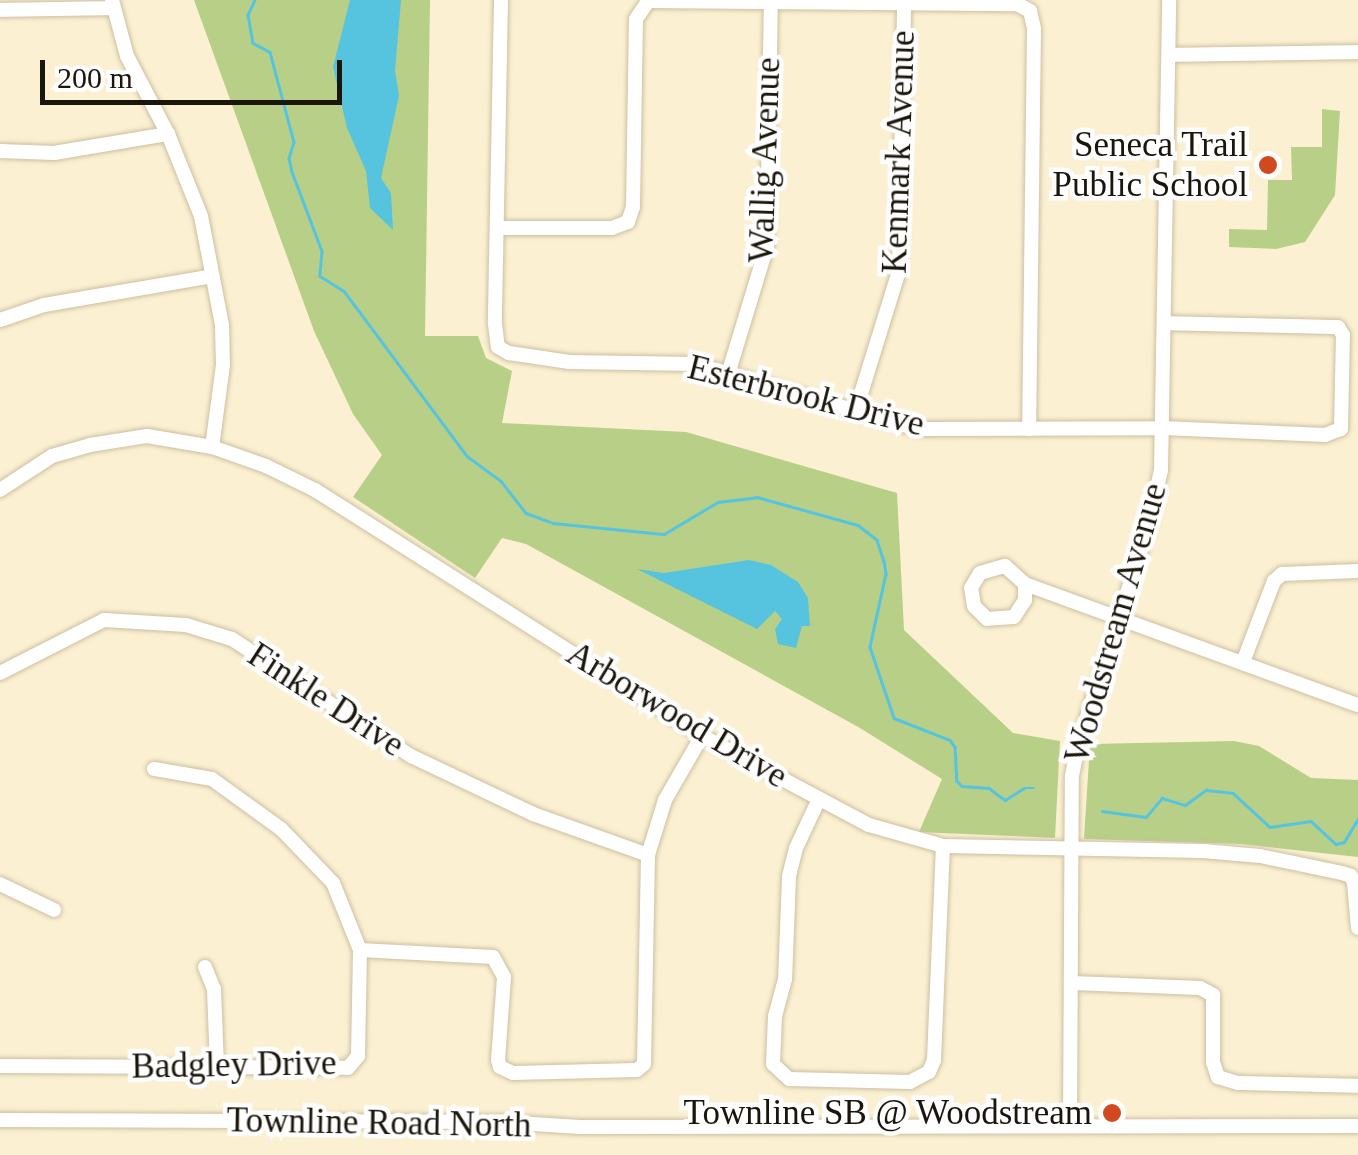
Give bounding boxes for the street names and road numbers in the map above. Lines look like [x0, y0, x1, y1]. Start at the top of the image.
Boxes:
street label: Kenmark Avenue [874, 29, 924, 275]
street label: Wallig Avenue [740, 56, 790, 264]
street label: Esterbrook Drive [684, 346, 928, 446]
street label: Woodstream Avenue [1056, 477, 1176, 769]
street label: Arborwood Drive [559, 633, 795, 797]
street label: Finkle Drive [240, 634, 412, 766]
street label: Badgley Drive [131, 1042, 337, 1088]
street label: Townline Road North [226, 1099, 532, 1147]

